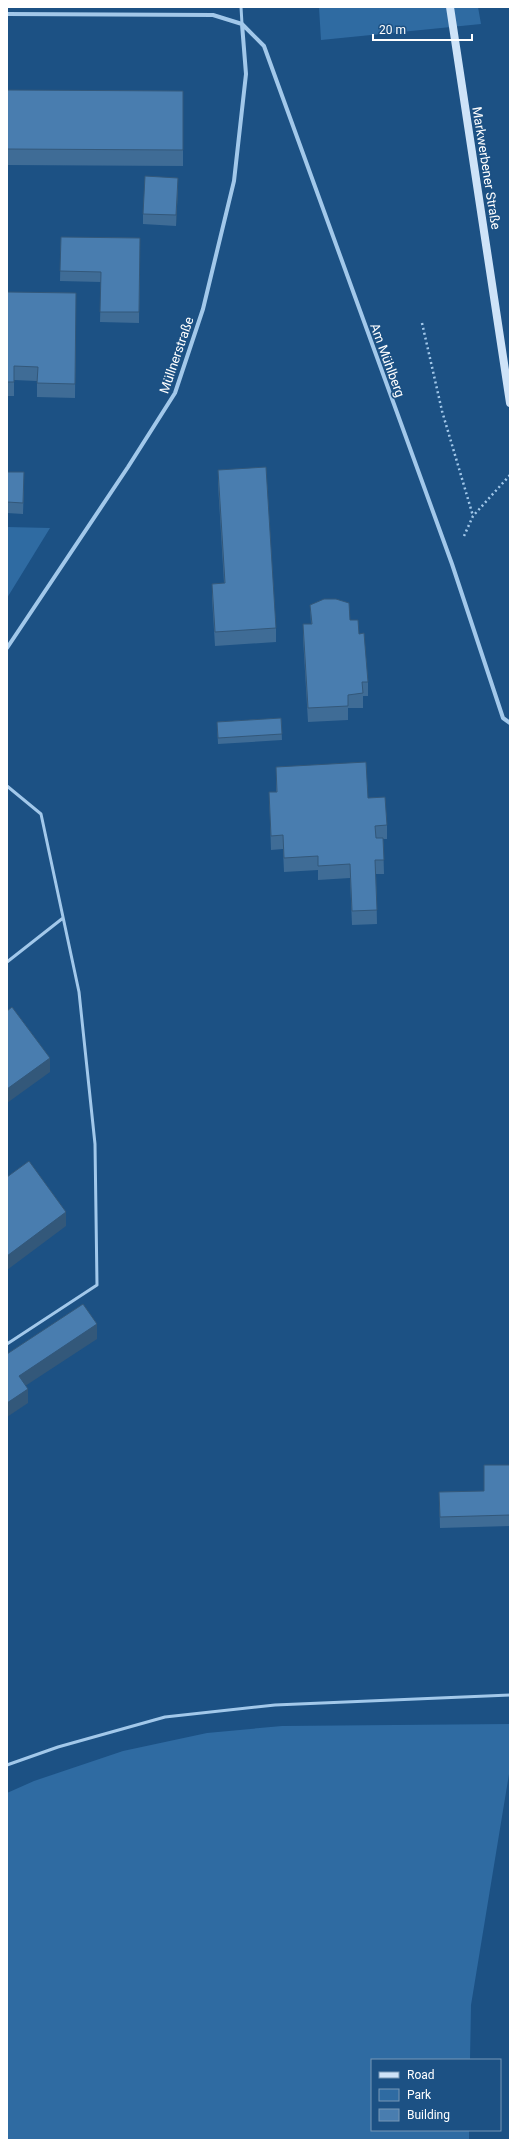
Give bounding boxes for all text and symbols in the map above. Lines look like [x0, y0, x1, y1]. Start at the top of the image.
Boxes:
scale bar [373, 16, 472, 42]
text: 20 m [379, 23, 406, 37]
street label: Markwerbener Straße [469, 106, 504, 231]
street label: Müllnerstraße [156, 315, 197, 395]
street label: Am Mühlberg [367, 321, 408, 399]
legend [371, 2059, 501, 2131]
text: Road [407, 2068, 435, 2082]
text: Park [407, 2088, 432, 2102]
text: Building [407, 2108, 450, 2122]

